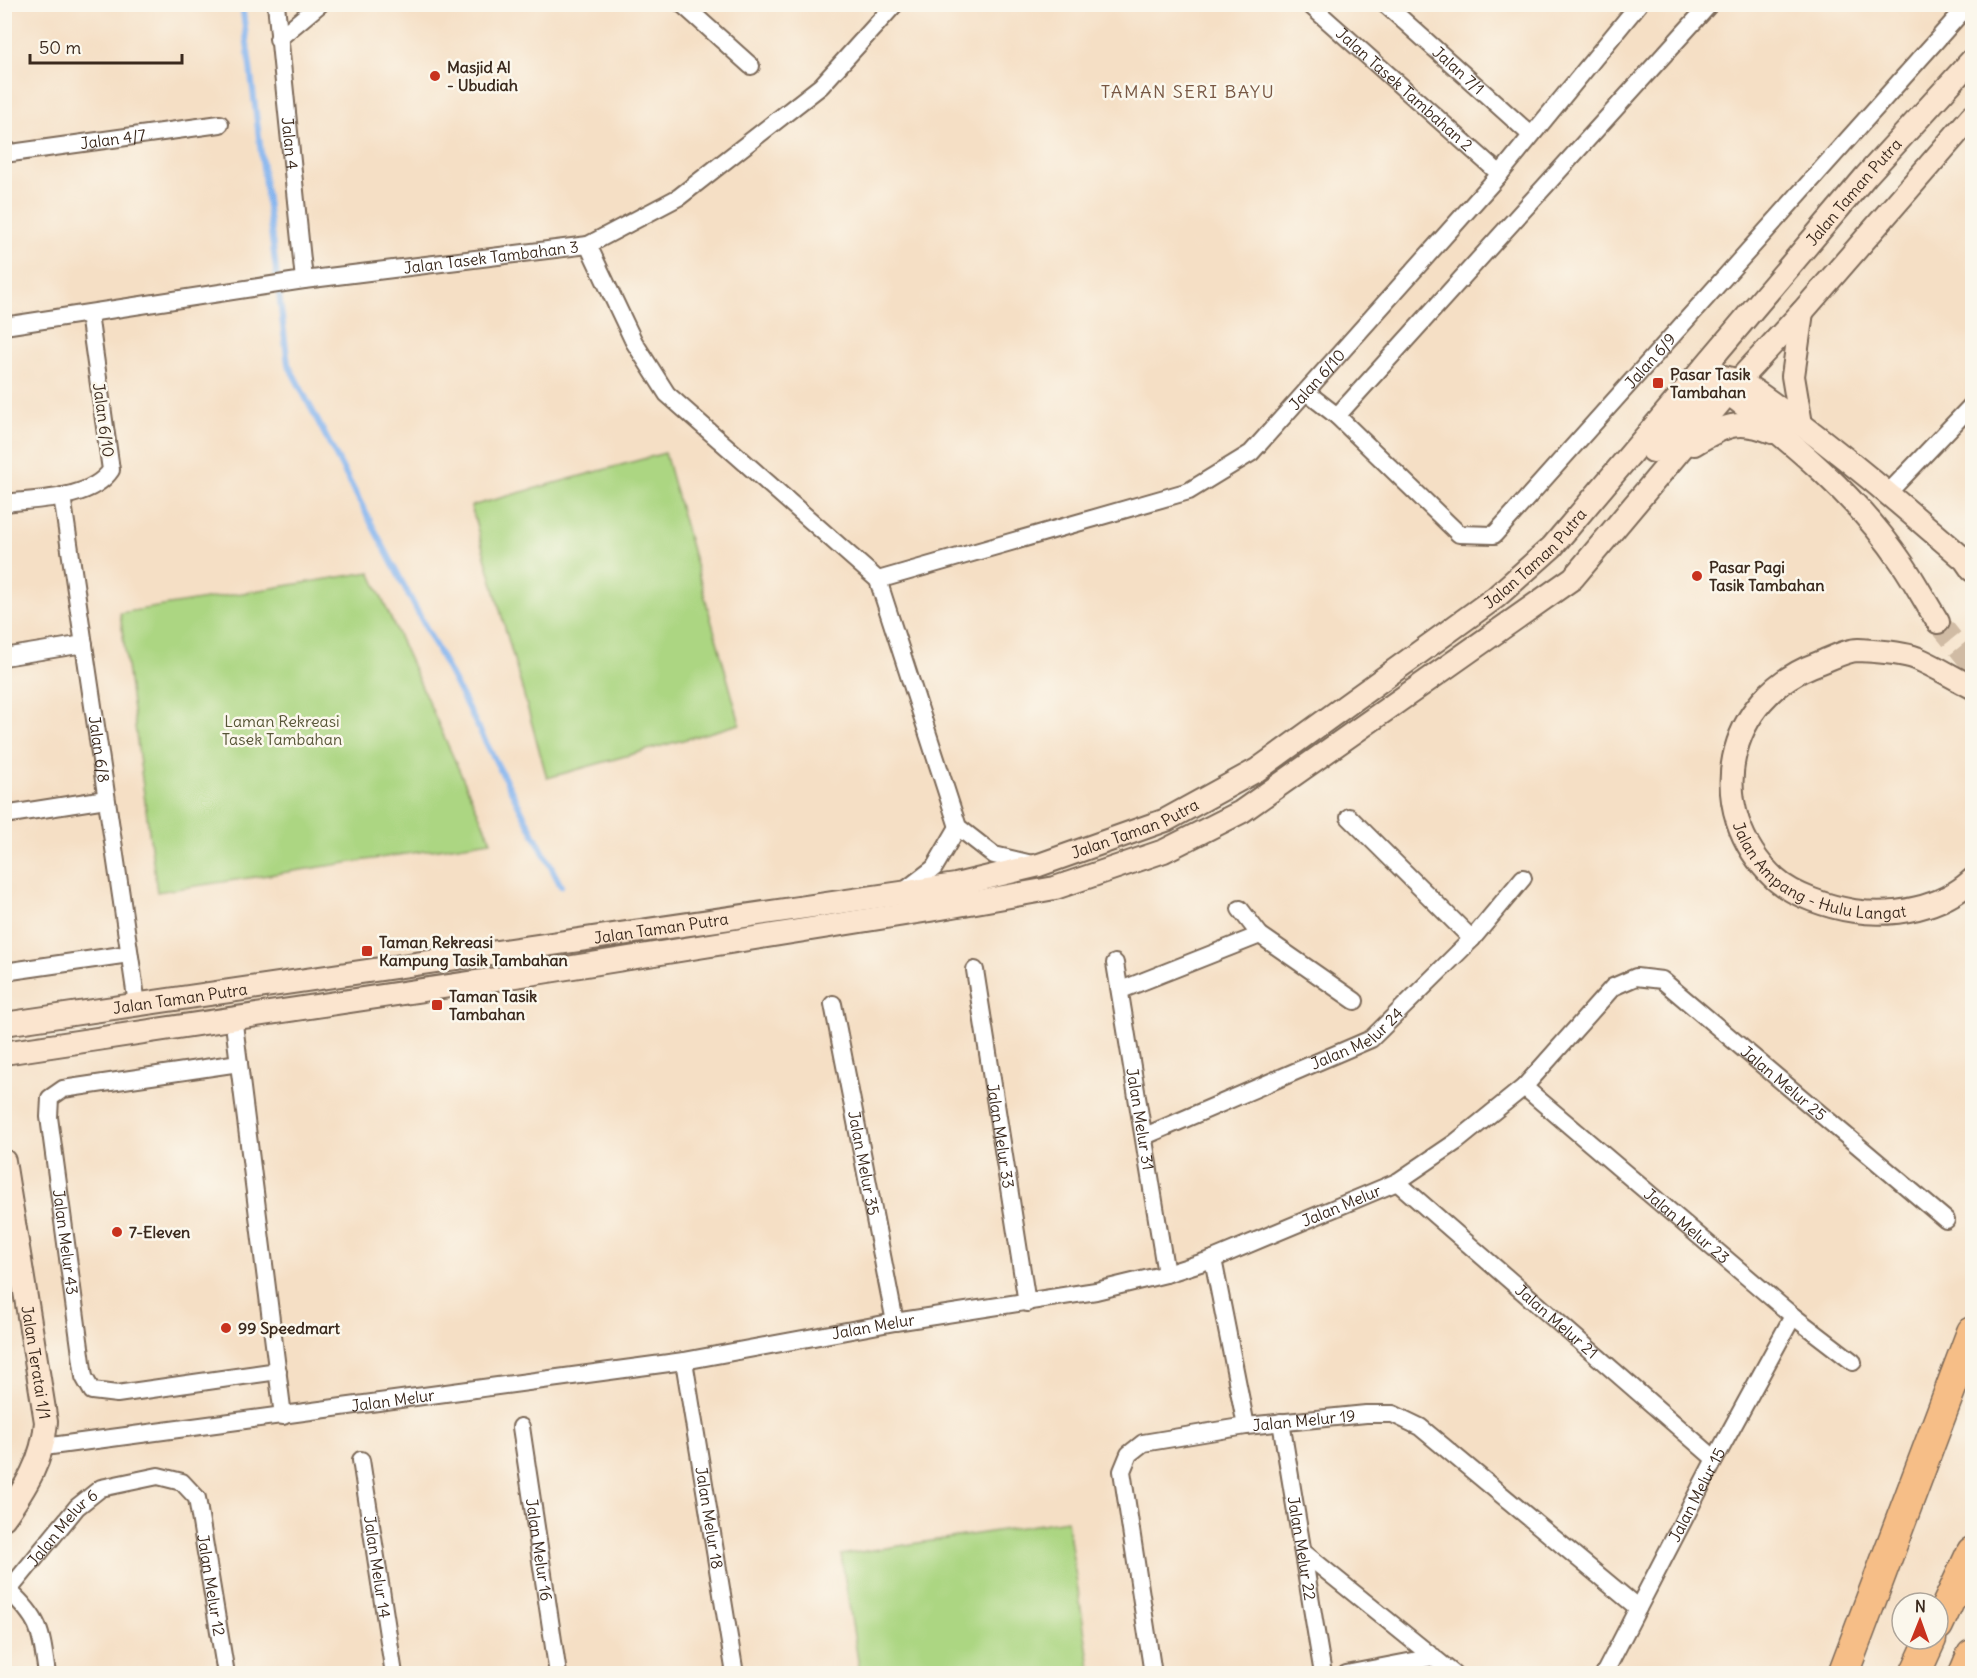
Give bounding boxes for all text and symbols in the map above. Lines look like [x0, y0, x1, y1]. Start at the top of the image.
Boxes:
street label: Jalan Tasek Tambahan 2 [1332, 23, 1477, 155]
scale bar [30, 27, 182, 65]
text: 50 m [39, 36, 81, 59]
street label: Jalan 7/1 [1429, 42, 1489, 98]
place label: Masjid Al - Ubudiah [447, 57, 518, 95]
marker: Masjid Al - Ubudiah [428, 69, 442, 83]
district label: TAMAN SERI BAYU [1101, 80, 1275, 103]
street label: Jalan 4 [278, 116, 303, 170]
street label: Jalan 4/7 [79, 124, 147, 153]
street label: Jalan Taman Putra [1801, 134, 1906, 250]
street label: Jalan Tasek Tambahan 3 [402, 236, 580, 278]
street label: Jalan 6/9 [1620, 329, 1680, 392]
street label: Jalan 6/10 [1284, 345, 1349, 414]
place label: Pasar Tasik Tambahan [1670, 364, 1751, 402]
marker: Pasar Tasik Tambahan [1651, 376, 1665, 390]
street label: Jalan 6/10 [89, 381, 119, 459]
street label: Jalan Taman Putra [1480, 504, 1590, 613]
place label: Pasar Pagi Tasik Tambahan [1709, 557, 1824, 595]
marker: Pasar Pagi Tasik Tambahan [1690, 569, 1704, 583]
park label: Laman Rekreasi Tasek Tambahan [222, 711, 342, 749]
street label: Jalan 6/8 [85, 714, 114, 784]
street label: Jalan Taman Putra [1068, 794, 1202, 863]
street label: Jalan Ampang - Hulu Langat [1729, 819, 1908, 923]
street label: Jalan Taman Putra [592, 908, 730, 948]
place label: Taman Rekreasi Kampung Tasik Tambahan [379, 932, 568, 971]
marker: Taman Rekreasi Kampung Tasik Tambahan [360, 944, 374, 958]
street label: Jalan Taman Putra [112, 979, 249, 1018]
place label: Taman Tasik Tambahan [449, 986, 537, 1024]
marker: Taman Tasik Tambahan [430, 998, 444, 1012]
street label: Jalan Melur 24 [1308, 1003, 1407, 1074]
street label: Jalan Melur 25 [1737, 1041, 1831, 1125]
street label: Jalan Melur 31 [1122, 1066, 1159, 1171]
street label: Jalan Melur 33 [983, 1082, 1019, 1190]
street label: Jalan Melur 35 [844, 1109, 884, 1217]
street label: Jalan Melur [1299, 1180, 1384, 1231]
street label: Jalan Melur 23 [1640, 1184, 1734, 1268]
street label: Jalan Melur 43 [49, 1188, 83, 1296]
place label: 7-Eleven [129, 1222, 190, 1242]
marker: 7-Eleven [110, 1225, 124, 1239]
street label: Jalan Melur 21 [1511, 1280, 1602, 1363]
street label: Jalan Teratai 1/1 [17, 1304, 55, 1421]
street label: Jalan Melur [830, 1309, 916, 1344]
place label: 99 Speedmart [238, 1318, 341, 1339]
marker: 99 Speedmart [219, 1321, 233, 1335]
street label: Jalan Melur [350, 1385, 436, 1416]
street label: Jalan Melur 19 [1251, 1405, 1356, 1435]
street label: Jalan Melur 15 [1664, 1444, 1729, 1545]
street label: Jalan Melur 18 [691, 1465, 728, 1571]
street label: Jalan Melur 6 [23, 1485, 102, 1570]
street label: Jalan Melur 22 [1284, 1495, 1321, 1602]
street label: Jalan Melur 16 [522, 1497, 557, 1602]
street label: Jalan Melur 14 [360, 1514, 395, 1619]
street label: Jalan Melur 12 [193, 1533, 230, 1638]
north arrow [1890, 1591, 1950, 1651]
text: N [1915, 1596, 1926, 1616]

